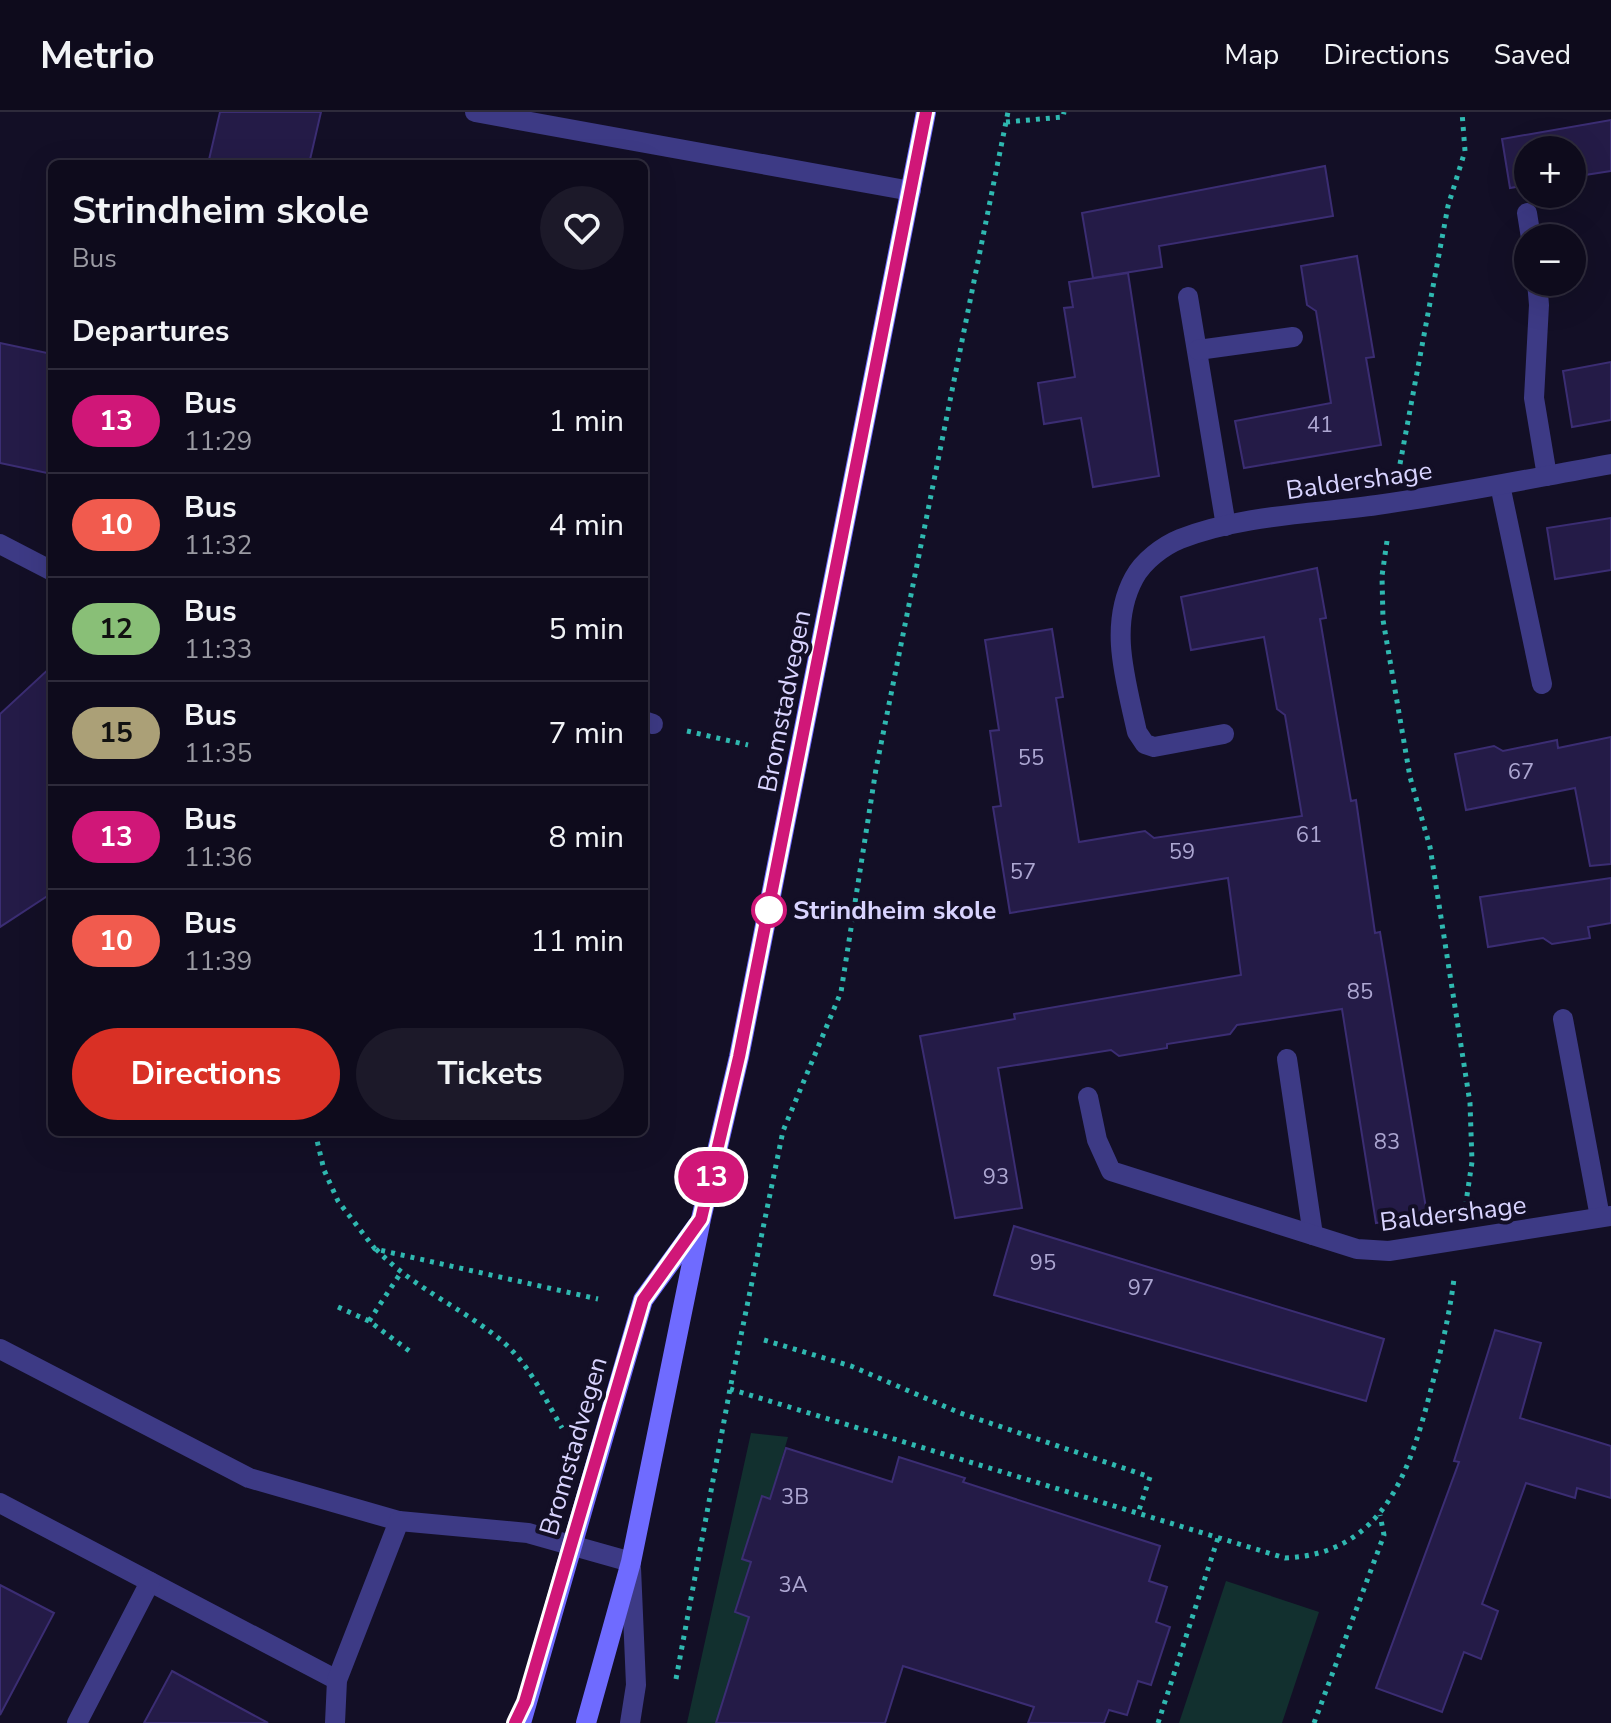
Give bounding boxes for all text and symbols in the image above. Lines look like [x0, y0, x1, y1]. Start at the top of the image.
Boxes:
text: Metrio [40, 30, 155, 81]
text: Map [1224, 36, 1279, 74]
text: Directions [1323, 36, 1450, 74]
text: Saved [1494, 36, 1571, 74]
map controls [1514, 136, 1586, 296]
button: + [1514, 136, 1586, 208]
text: Strindheim skole [72, 185, 369, 236]
button: heart [540, 186, 624, 270]
button: − [1514, 224, 1586, 296]
text: Bus [72, 241, 117, 276]
text: Departures [72, 311, 229, 352]
text: Bus [184, 383, 237, 424]
text: 1 min [549, 401, 624, 442]
text: 13 [99, 402, 133, 440]
house number: 41 [1307, 410, 1333, 440]
text: 11:29 [184, 424, 252, 459]
street label: Baldershage [1284, 453, 1434, 508]
text: Bus [184, 487, 237, 528]
text: 4 min [549, 505, 624, 546]
text: 10 [99, 506, 133, 544]
text: 11:32 [184, 528, 252, 563]
text: Bus [184, 591, 237, 632]
street label: Bromstadvegen [750, 607, 819, 795]
text: 5 min [549, 609, 624, 650]
text: 12 [99, 610, 133, 648]
text: 11:33 [184, 632, 252, 667]
text: Bus [184, 695, 237, 736]
text: 7 min [549, 713, 624, 754]
text: 15 [99, 714, 133, 752]
text: 11:35 [184, 736, 252, 771]
house number: 55 [1018, 743, 1044, 773]
house number: 67 [1508, 757, 1534, 787]
text: Bus [184, 799, 237, 840]
text: 8 min [549, 817, 624, 858]
text: 13 [99, 818, 133, 856]
house number: 61 [1296, 820, 1322, 850]
house number: 59 [1169, 837, 1195, 867]
text: 11:36 [184, 840, 252, 875]
house number: 57 [1010, 857, 1036, 887]
marker: Strindheim skole [752, 893, 786, 927]
place label: Strindheim skole [793, 893, 996, 928]
text: Bus [184, 903, 237, 944]
text: 11 min [531, 921, 624, 962]
text: 10 [99, 922, 133, 960]
text: 11:39 [184, 944, 252, 979]
house number: 85 [1347, 977, 1373, 1007]
button: Directions [72, 1028, 340, 1120]
button: Tickets [356, 1028, 624, 1120]
house number: 83 [1374, 1127, 1400, 1157]
line badge: 13 [675, 1151, 747, 1203]
text: 13 [694, 1158, 728, 1196]
house number: 93 [983, 1162, 1009, 1192]
street label: Baldershage [1378, 1187, 1528, 1240]
house number: 95 [1030, 1248, 1056, 1278]
house number: 97 [1128, 1273, 1154, 1303]
street label: Bromstadvegen [531, 1353, 616, 1540]
house number: 3B [781, 1482, 809, 1512]
house number: 3A [778, 1570, 808, 1600]

